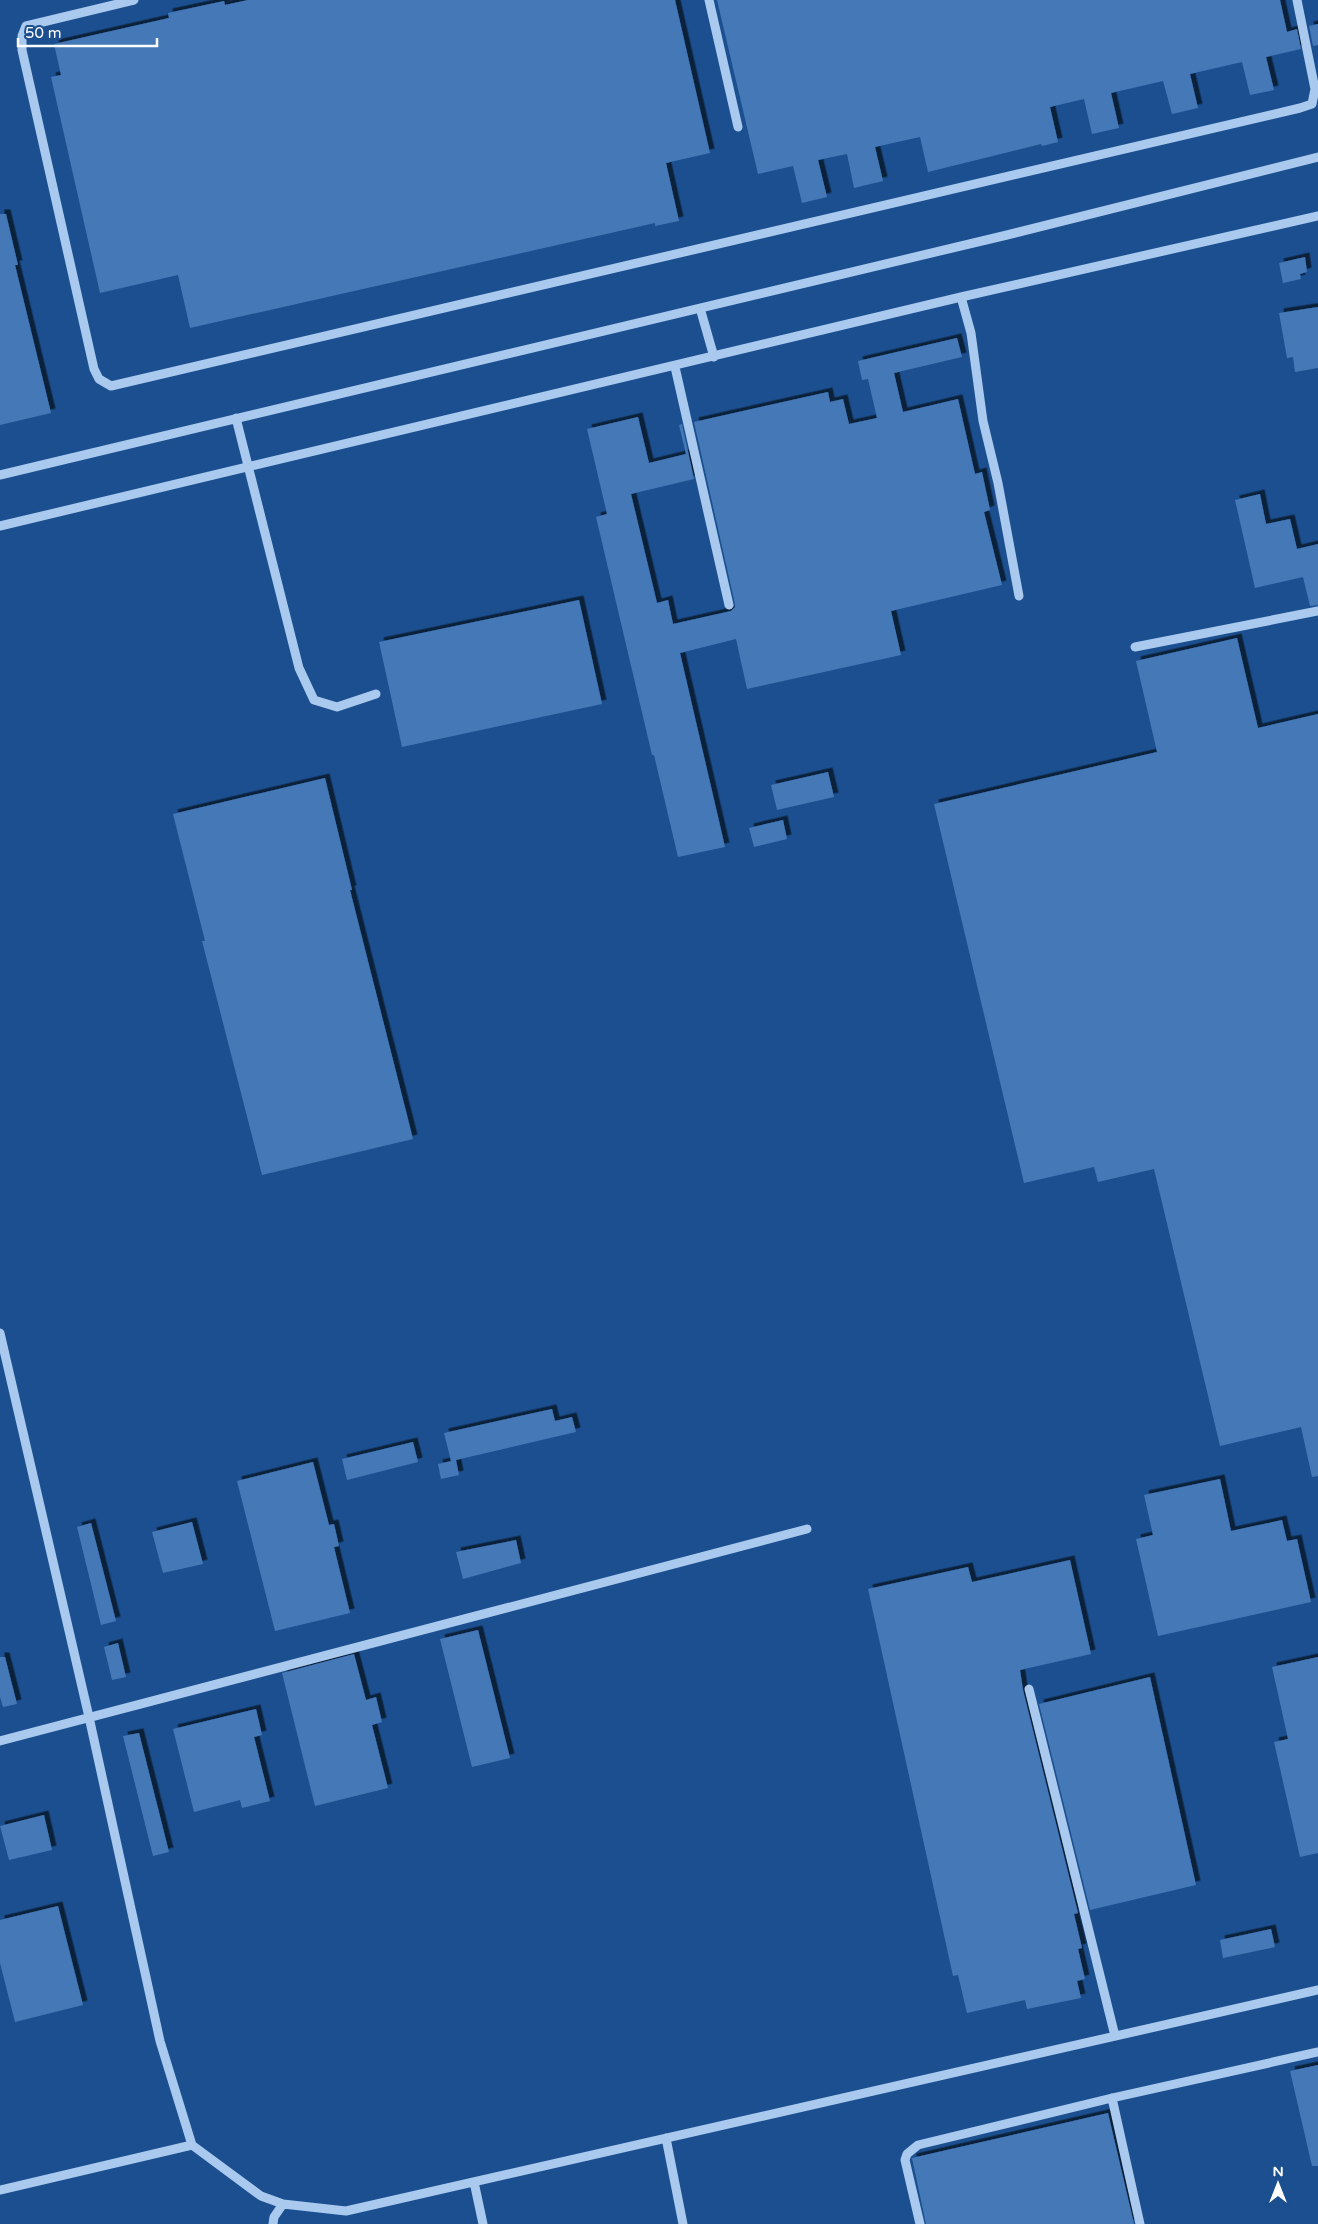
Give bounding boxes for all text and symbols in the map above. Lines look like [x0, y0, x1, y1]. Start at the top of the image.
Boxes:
scale bar [18, 15, 156, 47]
text: 50 m [25, 24, 62, 42]
north arrow [1253, 2159, 1303, 2209]
text: N [1272, 2163, 1284, 2180]

